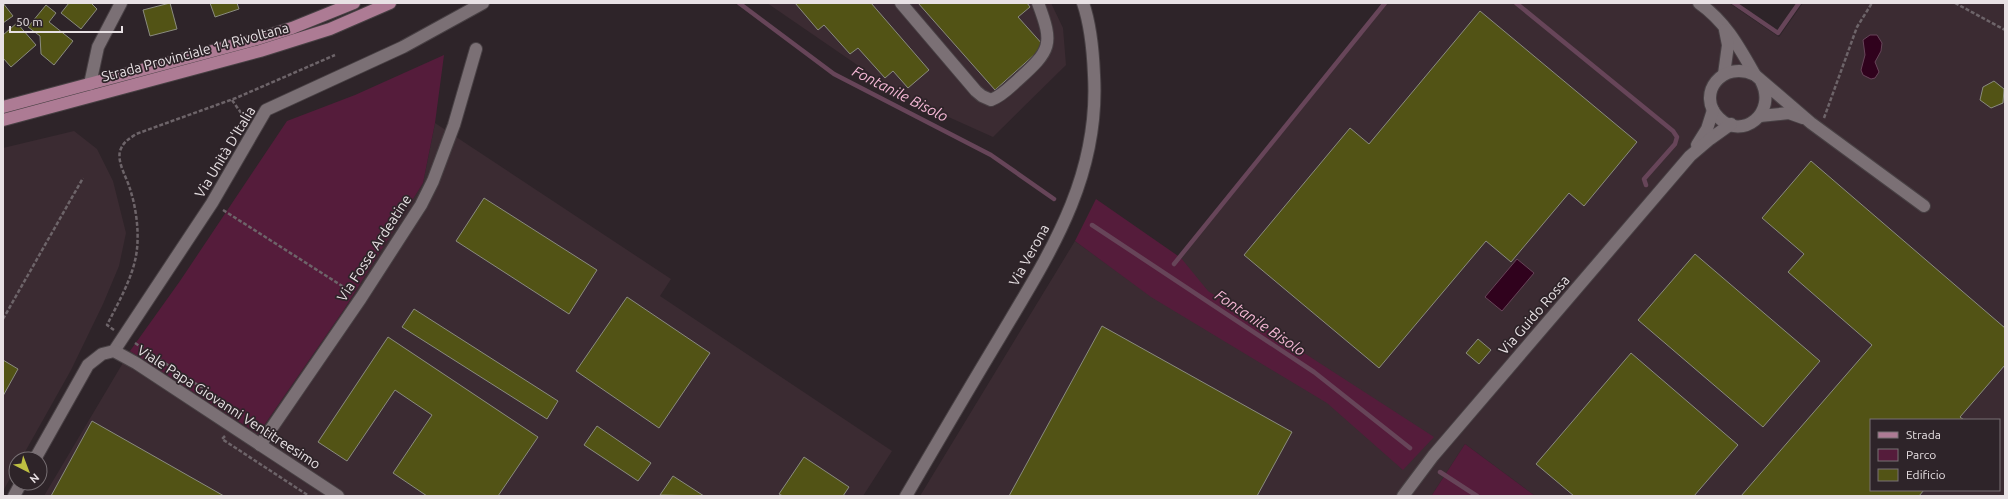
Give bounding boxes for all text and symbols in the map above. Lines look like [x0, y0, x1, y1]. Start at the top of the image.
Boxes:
scale bar [10, 8, 122, 34]
text: 50 m [16, 15, 43, 28]
street label: Strada Provinciale 14 Rivoltana [100, 19, 290, 85]
water label: Fontanile Bisolo [850, 62, 951, 125]
street label: Via Unità D'Italia [191, 103, 259, 201]
street label: Via Fosse Ardeatine [334, 192, 414, 304]
street label: Via Verona [1006, 221, 1052, 289]
street label: Via Guido Rossa [1495, 272, 1573, 358]
water label: Fontanile Bisolo [1212, 286, 1309, 359]
street label: Viale Papa Giovanni Ventitreesimo [134, 342, 324, 472]
legend [1870, 419, 2000, 491]
text: Strada [1906, 428, 1941, 441]
text: Parco [1906, 448, 1936, 461]
north arrow [8, 451, 48, 491]
text: Edificio [1906, 468, 1946, 481]
text: N [28, 471, 42, 486]

